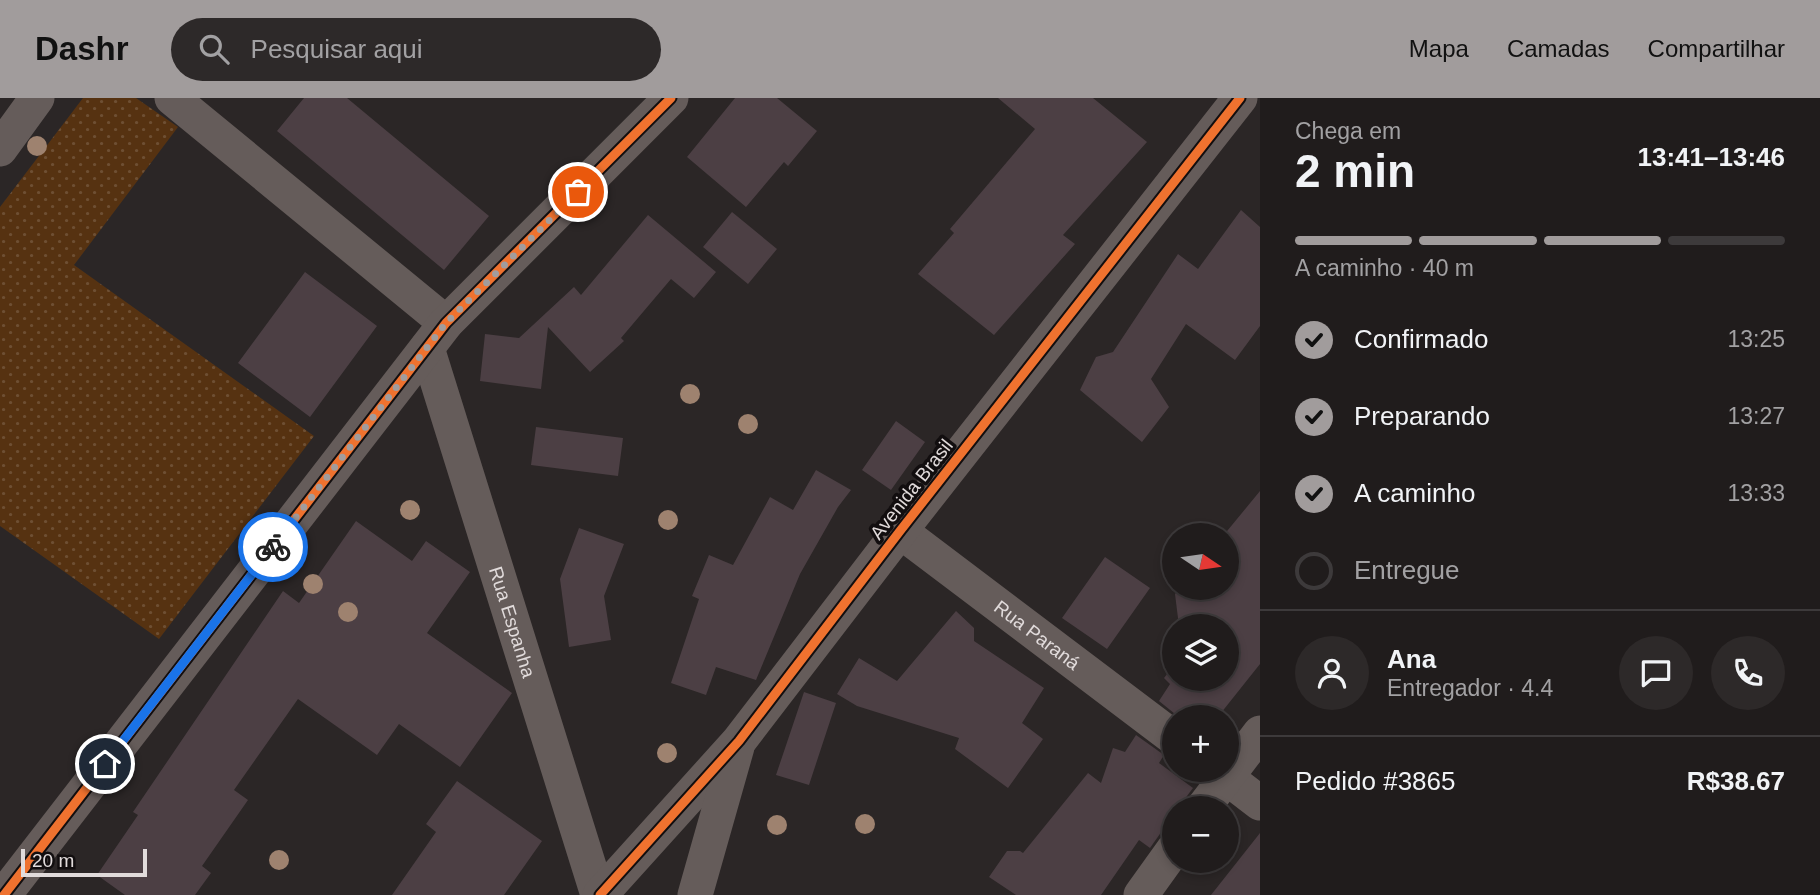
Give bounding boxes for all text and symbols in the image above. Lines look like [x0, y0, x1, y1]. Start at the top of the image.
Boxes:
search box [171, 18, 661, 81]
text: Dashr [35, 30, 129, 67]
icon: search [195, 30, 233, 68]
text: Pesquisar aqui [251, 34, 423, 64]
text: Mapa [1409, 35, 1469, 62]
text: Camadas [1507, 35, 1610, 62]
text: Compartilhar [1648, 35, 1785, 62]
text: Chega em [1295, 118, 1401, 144]
text: 13:41–13:46 [1638, 142, 1785, 172]
text: 2 min [1295, 145, 1415, 197]
pin [548, 162, 608, 222]
icon: bag [559, 173, 597, 211]
text: A caminho · 40 m [1295, 255, 1474, 281]
icon: check [1295, 321, 1333, 359]
text: Confirmado [1354, 324, 1488, 354]
text: 13:25 [1727, 326, 1785, 352]
icon: check [1295, 398, 1333, 436]
text: Preparando [1354, 401, 1490, 431]
text: 13:27 [1727, 403, 1785, 429]
street label: Avenida Brasil [866, 435, 957, 543]
icon: check [1295, 475, 1333, 513]
text: A caminho [1354, 478, 1475, 508]
text: 13:33 [1727, 480, 1785, 506]
courier [238, 512, 308, 582]
north arrow [1162, 523, 1239, 600]
map controls [1162, 523, 1239, 873]
icon: bike [254, 528, 292, 566]
text: Entregue [1354, 555, 1460, 585]
street label: Rua Espanha [485, 564, 539, 681]
street label: Rua Paraná [990, 596, 1084, 674]
button: layers [1162, 614, 1239, 691]
button: person [1295, 636, 1369, 710]
button: chat [1619, 636, 1693, 710]
button: phone [1711, 636, 1785, 710]
text: Ana [1387, 644, 1436, 674]
text: Entregador · 4.4 [1387, 675, 1553, 701]
button: + [1162, 705, 1239, 782]
pin [75, 734, 135, 794]
icon: home [86, 745, 124, 783]
text: Pedido #3865 [1295, 766, 1455, 796]
text: R$38.67 [1687, 766, 1785, 796]
button: − [1162, 796, 1239, 873]
scale bar [21, 846, 147, 878]
text: 20 m [32, 850, 74, 871]

